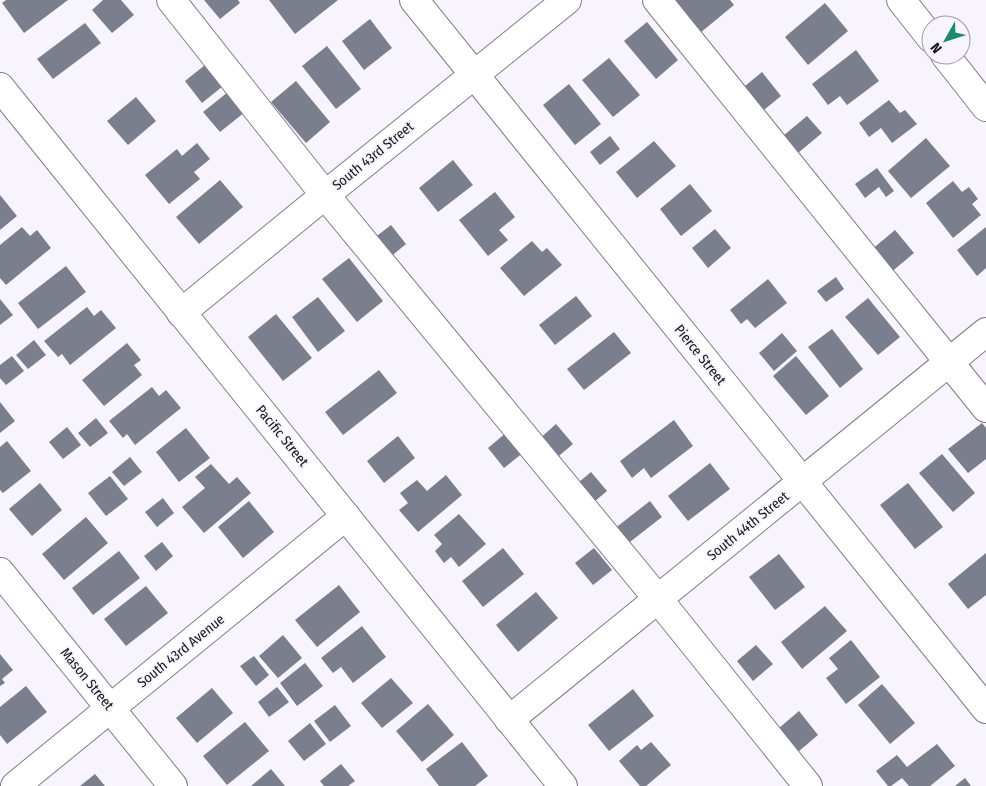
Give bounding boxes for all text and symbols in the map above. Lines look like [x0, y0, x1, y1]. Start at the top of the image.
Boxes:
north arrow [921, 15, 971, 65]
text: N [927, 39, 946, 56]
street label: South 43rd Street [329, 118, 417, 194]
street label: Pierce Street [671, 321, 730, 389]
street label: Pacific Street [252, 402, 312, 470]
street label: South 44th Street [704, 488, 793, 564]
street label: South 43rd Avenue [134, 611, 228, 691]
street label: Mason Street [57, 644, 118, 714]

